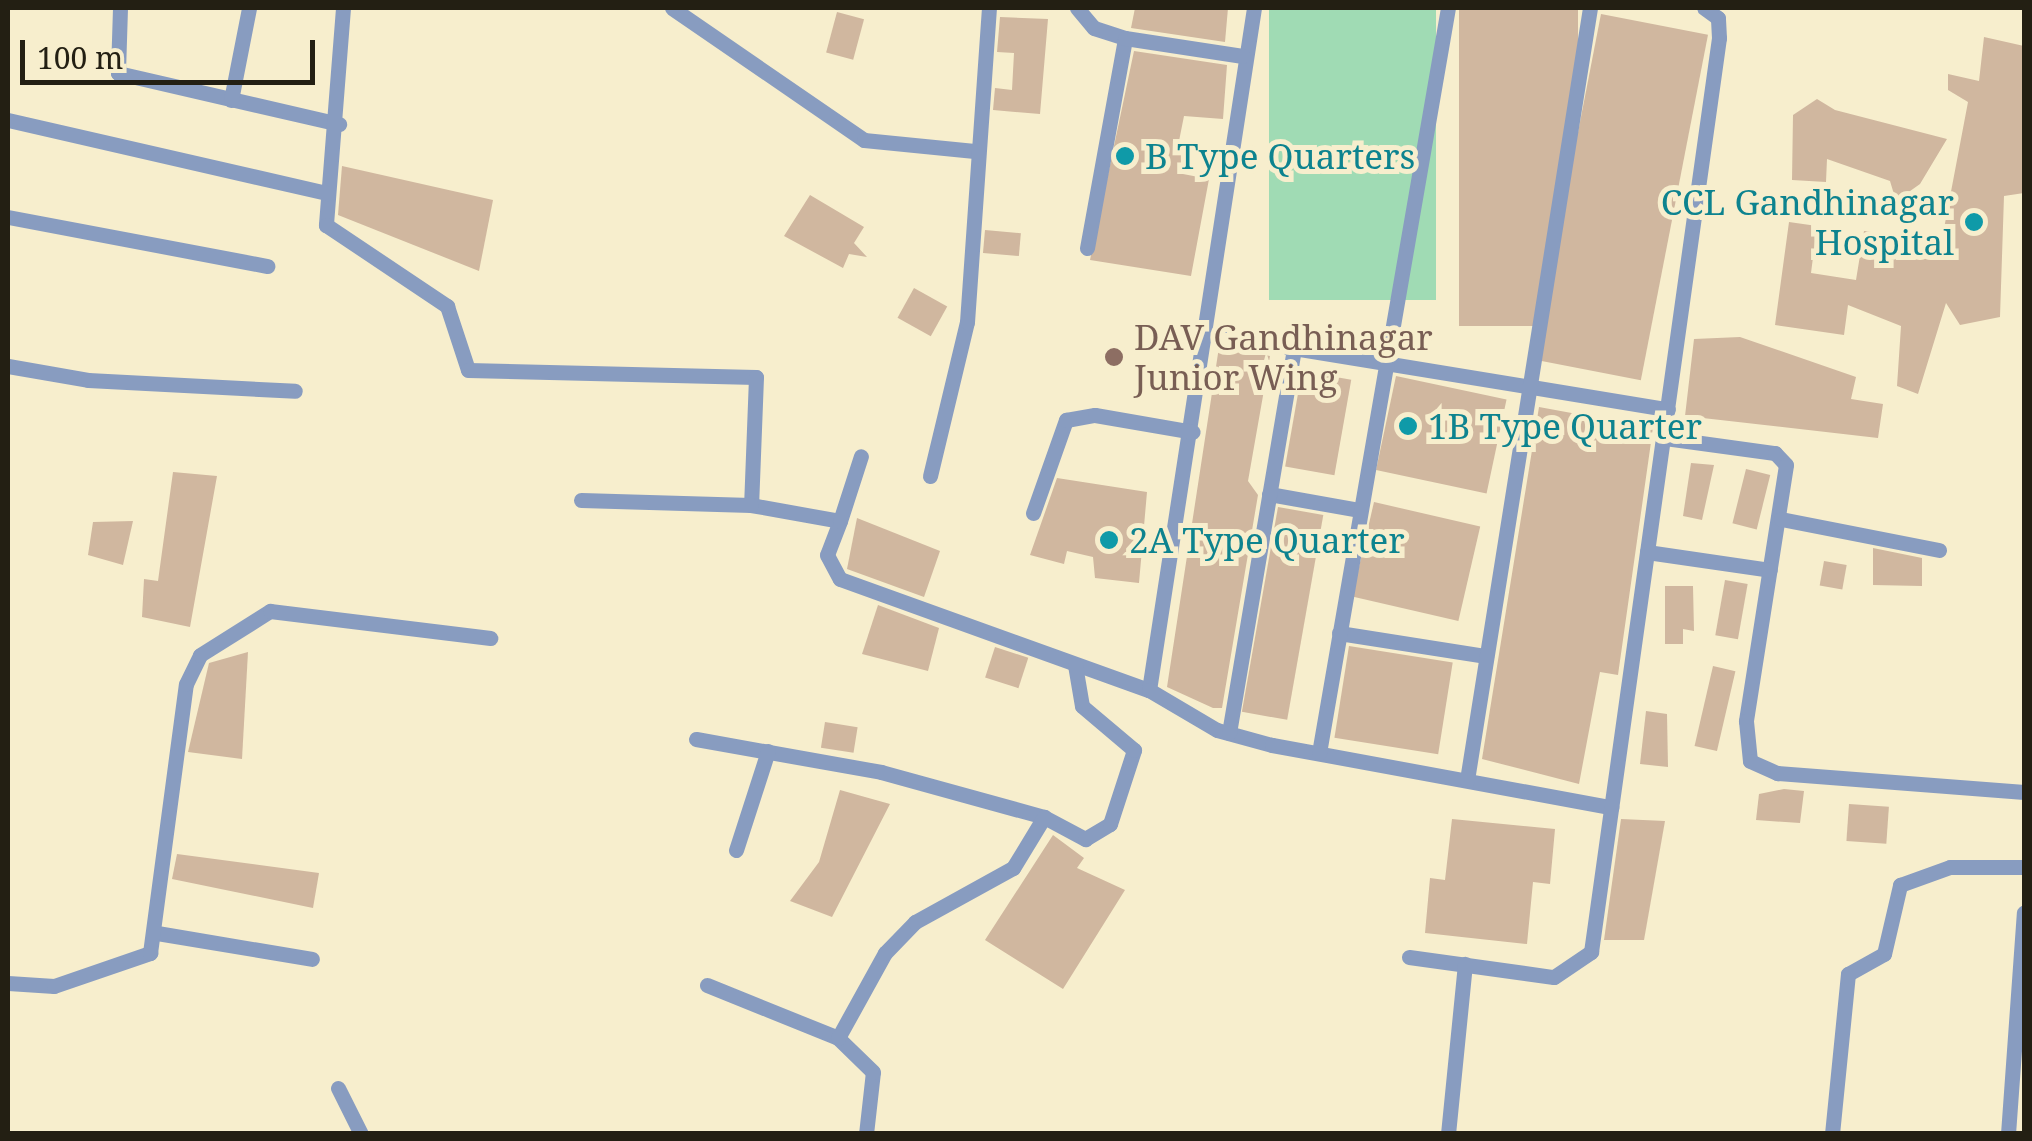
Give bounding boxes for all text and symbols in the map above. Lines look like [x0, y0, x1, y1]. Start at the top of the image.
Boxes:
scale bar [25, 20, 320, 82]
text: 100 m [37, 37, 123, 78]
place label: B Type Quarters [1145, 135, 1415, 177]
marker: B Type Quarters [1114, 145, 1136, 167]
place label: CCL Gandhinagar Hospital [1661, 181, 1954, 263]
marker: CCL Gandhinagar Hospital [1963, 211, 1985, 233]
place label: DAV Gandhinagar Junior Wing [1134, 316, 1433, 398]
marker: DAV Gandhinagar Junior Wing [1103, 346, 1125, 368]
place label: 1B Type Quarter [1428, 405, 1702, 447]
marker: 1B Type Quarter [1397, 415, 1419, 437]
place label: 2A Type Quarter [1129, 519, 1405, 561]
marker: 2A Type Quarter [1098, 529, 1120, 551]

